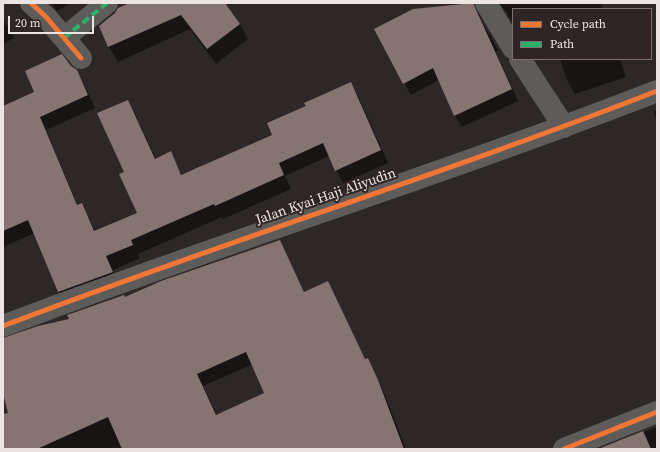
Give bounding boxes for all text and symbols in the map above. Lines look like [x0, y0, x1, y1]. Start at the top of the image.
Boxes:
scale bar [10, 8, 96, 34]
legend [512, 8, 652, 60]
text: 20 m [15, 15, 41, 31]
text: Cycle path [550, 16, 606, 32]
text: Path [550, 36, 574, 52]
street label: Jalan Kyai Haji Aliyudin [254, 165, 398, 229]

